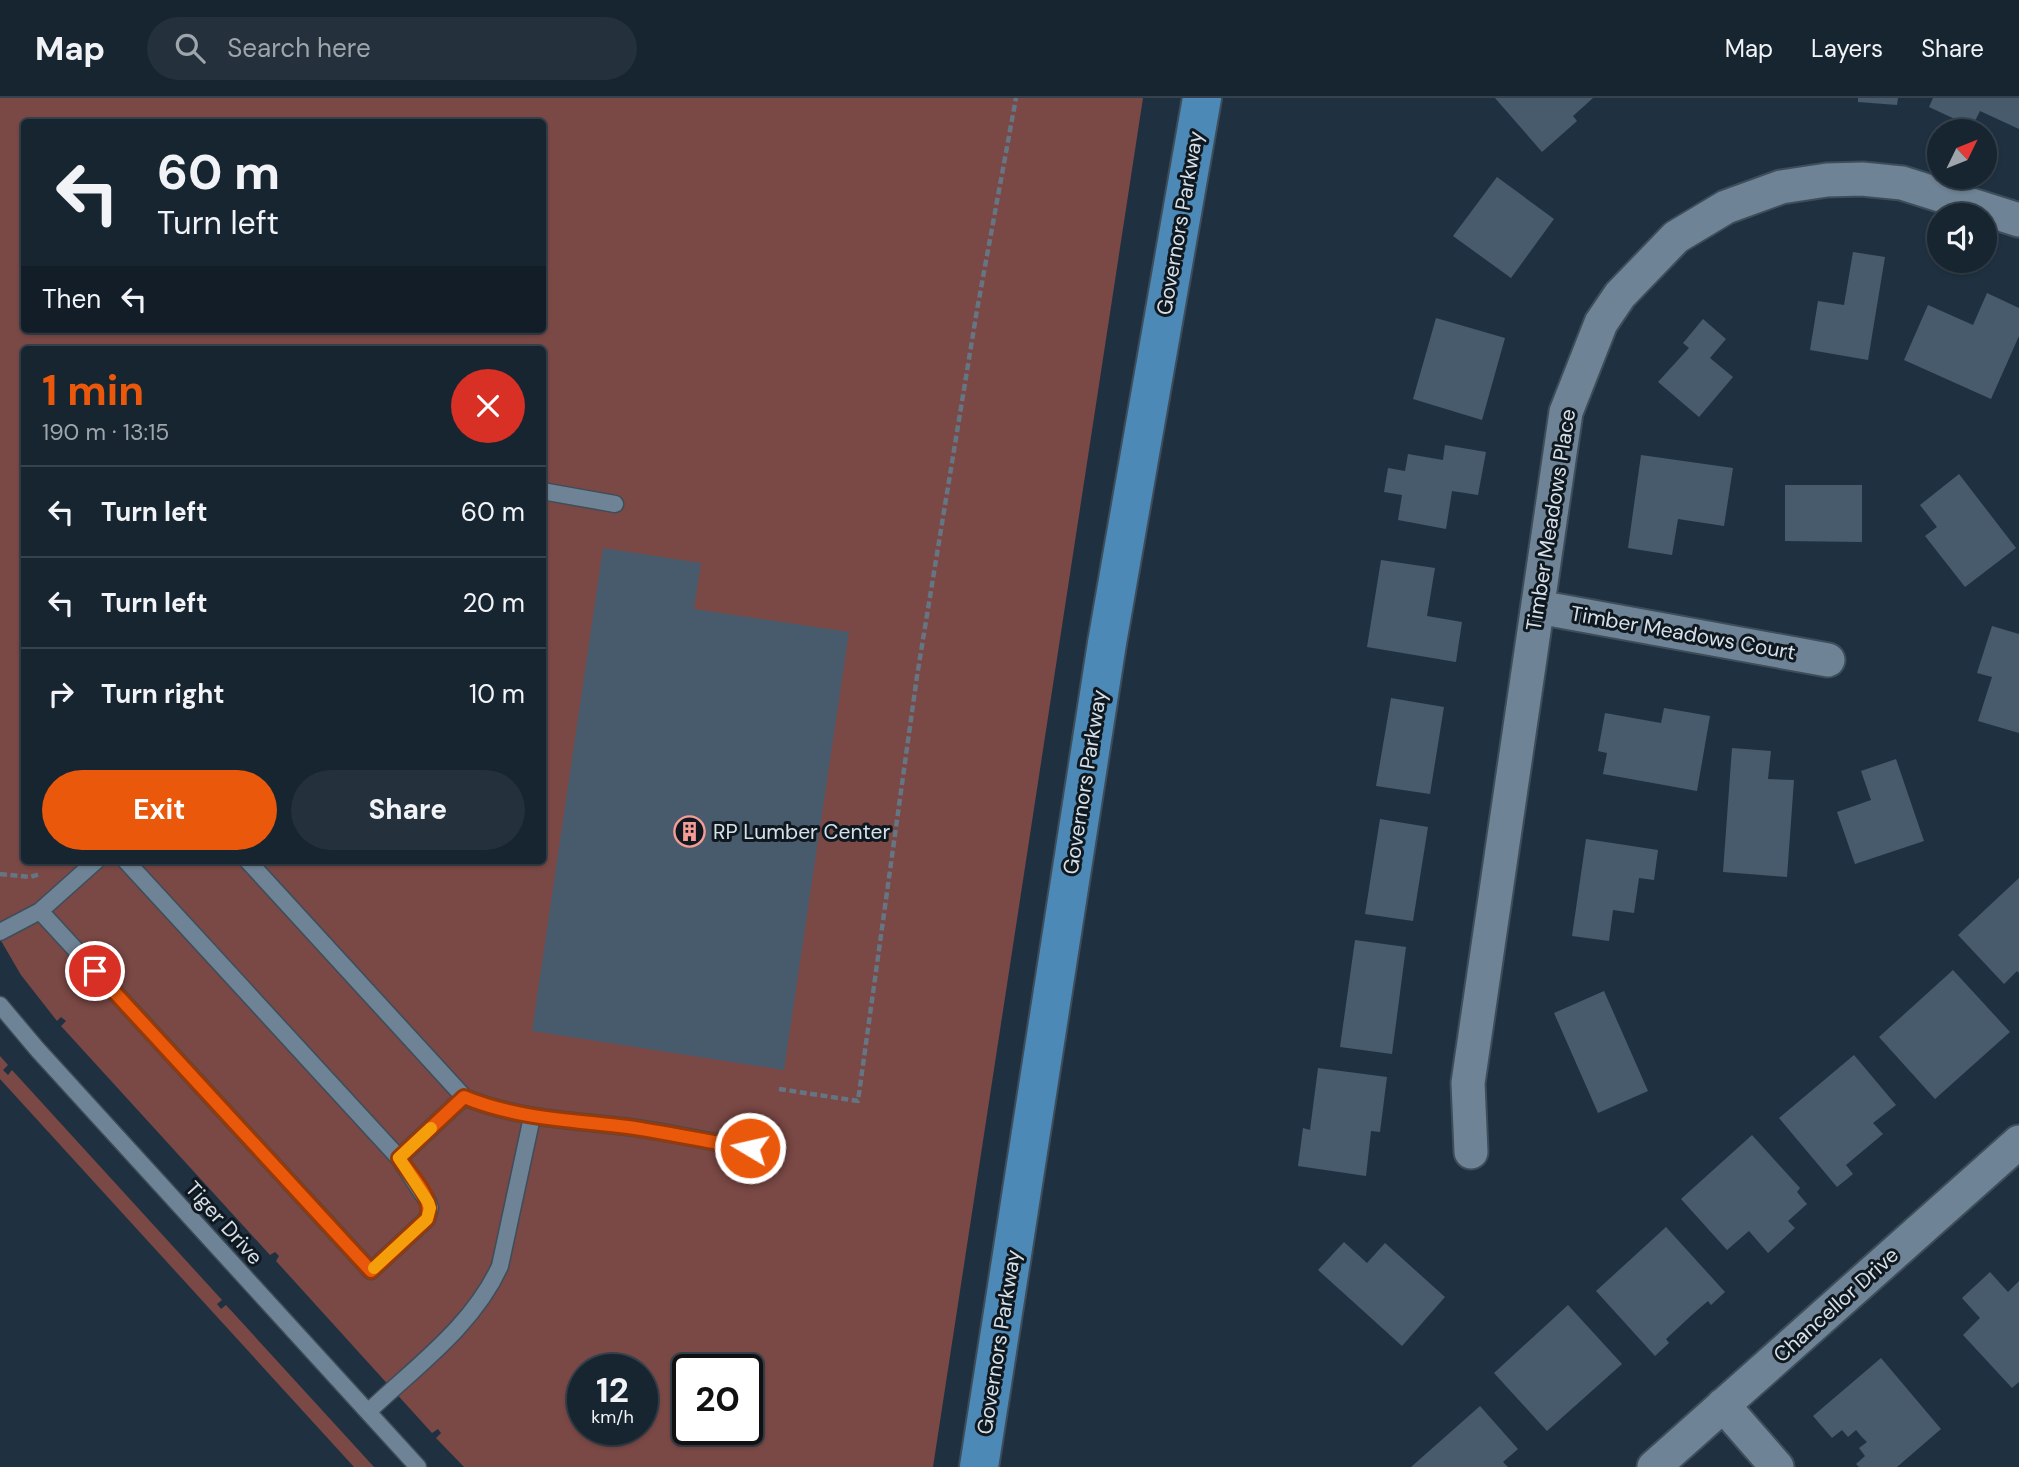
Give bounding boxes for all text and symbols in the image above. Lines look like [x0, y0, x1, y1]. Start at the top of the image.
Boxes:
search box [147, 17, 637, 80]
text: Map [35, 27, 105, 70]
icon: search [171, 29, 209, 67]
text: Search here [227, 31, 371, 65]
text: Map [1725, 33, 1773, 64]
text: Layers [1811, 33, 1883, 64]
text: Share [1921, 33, 1984, 64]
north arrow [1927, 119, 1997, 189]
map controls [1927, 119, 1997, 273]
street label: Governors Parkway [1150, 128, 1210, 317]
text: 60 m [157, 140, 280, 204]
icon: left [42, 147, 133, 238]
text: Turn left [157, 202, 279, 244]
button: sound [1927, 203, 1997, 273]
icon: left [115, 280, 153, 318]
text: Then [42, 282, 101, 316]
text: 1 min [42, 363, 144, 418]
button: close [451, 369, 525, 443]
street label: Timber Meadows Place [1520, 407, 1582, 633]
text: 190 m · 13:15 [42, 417, 169, 447]
icon: left [42, 493, 80, 531]
text: Turn left [101, 495, 208, 529]
text: 60 m [461, 495, 525, 529]
icon: left [42, 584, 80, 622]
text: Turn left [101, 586, 208, 620]
text: 20 m [462, 586, 525, 620]
street label: Timber Meadows Court [1568, 599, 1798, 667]
icon: right [42, 675, 80, 713]
text: Turn right [101, 677, 225, 711]
text: 10 m [469, 677, 525, 711]
street label: Governors Parkway [1057, 687, 1113, 876]
button: Exit [42, 770, 277, 850]
button: Share [291, 770, 525, 850]
building icon: RP Lumber Center [673, 815, 707, 849]
place label: RP Lumber Center [713, 818, 890, 846]
pin [65, 941, 125, 1001]
icon: arrive [76, 952, 114, 990]
position arrow [713, 1111, 787, 1185]
street label: Tiger Drive [179, 1175, 269, 1271]
street label: Chancellor Drive [1767, 1241, 1905, 1369]
street label: Governors Parkway [971, 1247, 1027, 1436]
speed limit sign: 20 [672, 1354, 763, 1445]
text: 12 [596, 1367, 629, 1413]
text: km/h [591, 1405, 634, 1429]

